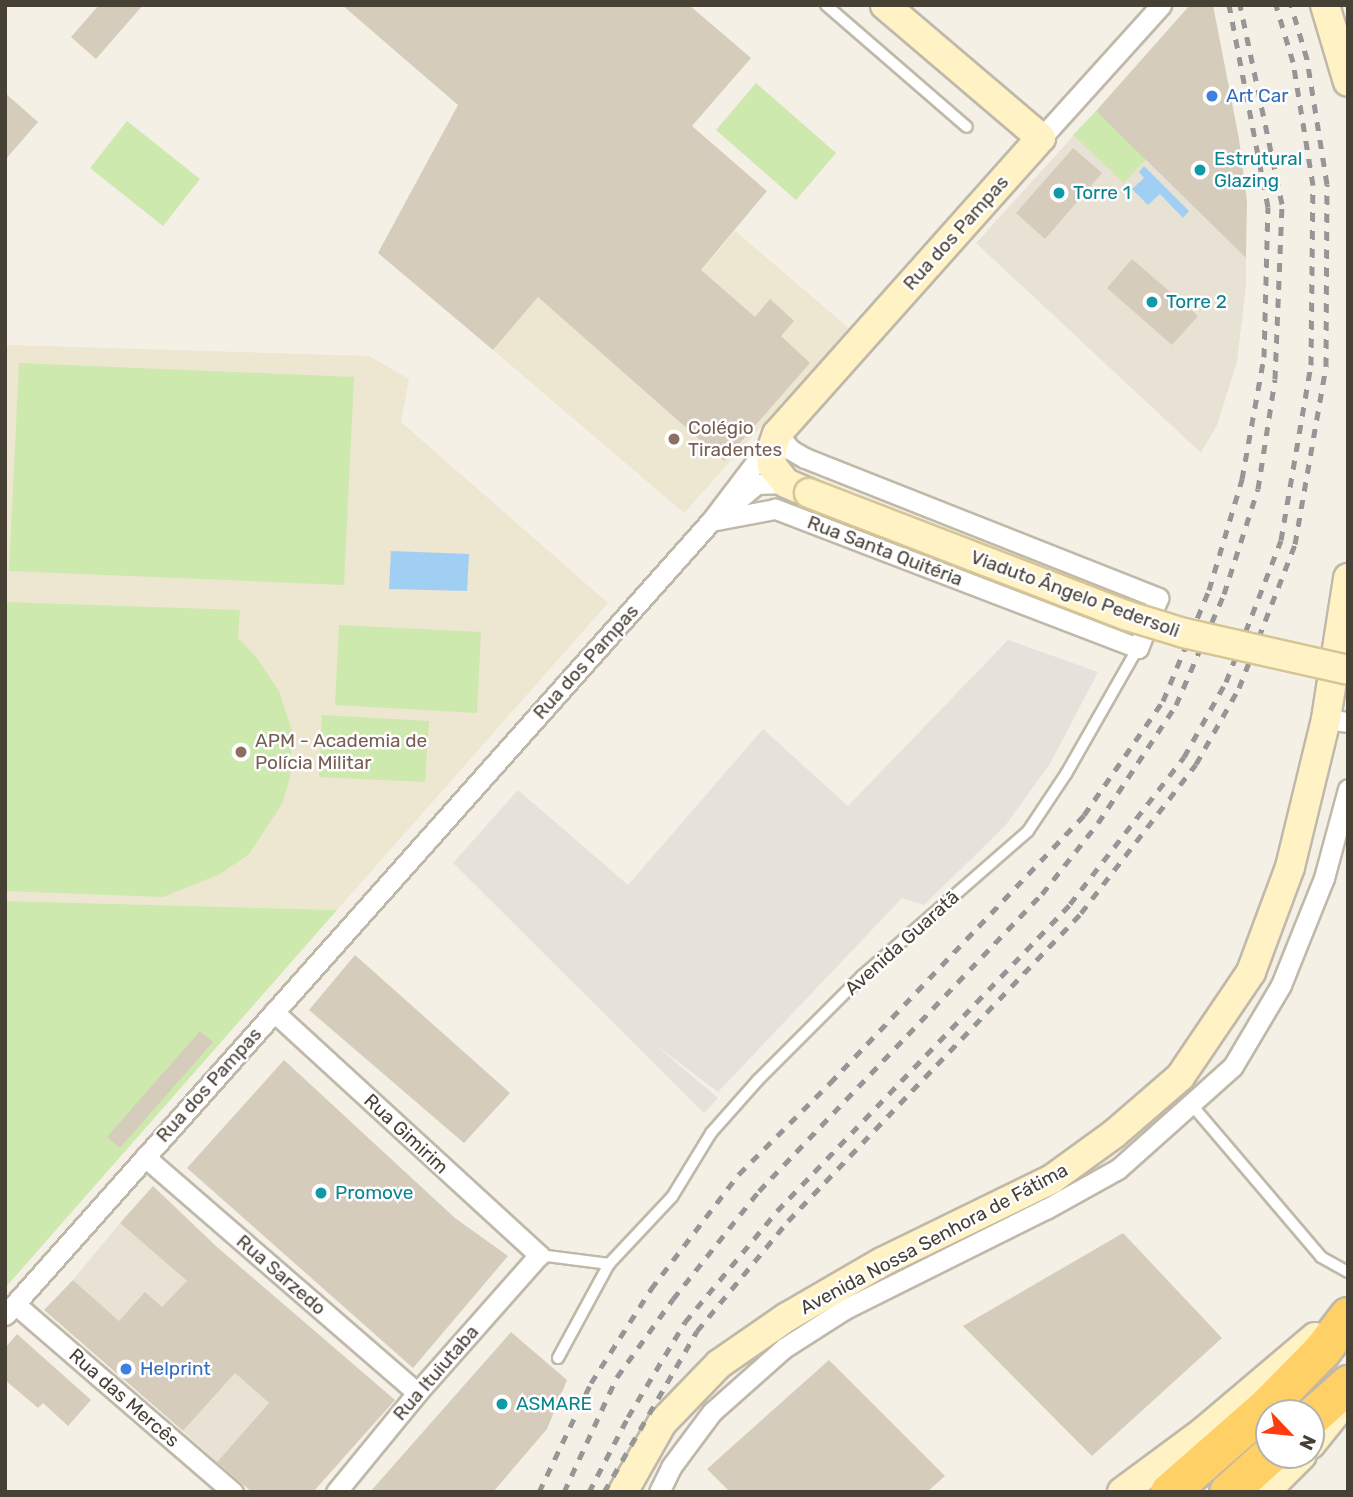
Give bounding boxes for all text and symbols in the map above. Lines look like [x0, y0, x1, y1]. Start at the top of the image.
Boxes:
place label: Art Car [1226, 85, 1288, 107]
marker: Art Car [1204, 88, 1220, 104]
place label: Estrutural Glazing [1214, 148, 1302, 192]
marker: Estrutural Glazing [1192, 162, 1208, 178]
street label: Rua dos Pampas [899, 171, 1013, 295]
place label: Torre 1 [1073, 182, 1131, 204]
marker: Torre 1 [1051, 185, 1067, 201]
place label: Torre 2 [1166, 291, 1227, 313]
marker: Torre 2 [1144, 294, 1160, 310]
place label: Colégio Tiradentes [688, 417, 782, 461]
marker: Colégio Tiradentes [666, 431, 682, 447]
street label: Rua Santa Quitéria [804, 511, 966, 591]
street label: Viaduto Ângelo Pedersoli [967, 545, 1183, 643]
street label: Rua dos Pampas [529, 600, 643, 724]
place label: APM - Academia de Polícia Militar [255, 730, 428, 774]
marker: APM - Academia de Polícia Militar [233, 744, 249, 760]
street label: Avenida Guaratã [840, 886, 964, 1000]
street label: Rua dos Pampas [152, 1023, 266, 1147]
street label: Rua Gimirim [359, 1089, 453, 1179]
street label: Avenida Nossa Senhora de Fátima [796, 1159, 1072, 1319]
place label: Promove [335, 1182, 413, 1204]
marker: Promove [313, 1185, 329, 1201]
street label: Rua Sarzedo [232, 1230, 330, 1320]
street label: Rua Ituiutaba [388, 1321, 484, 1425]
street label: Rua das Mercês [64, 1344, 184, 1452]
place label: Helprint [140, 1358, 211, 1380]
marker: Helprint [118, 1361, 134, 1377]
place label: ASMARE [516, 1393, 592, 1415]
marker: ASMARE [494, 1396, 510, 1412]
north arrow [1255, 1399, 1325, 1469]
text: N [1294, 1431, 1321, 1454]

